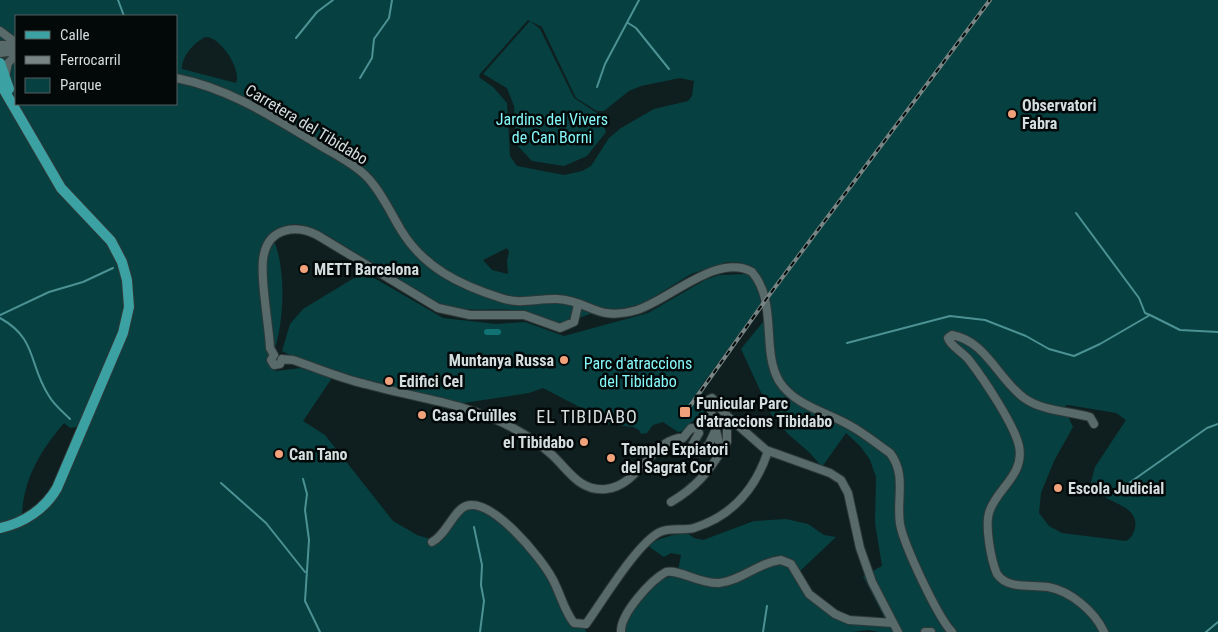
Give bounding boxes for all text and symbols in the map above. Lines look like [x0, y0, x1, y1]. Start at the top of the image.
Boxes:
legend [15, 15, 178, 105]
text: Calle [60, 26, 90, 44]
text: Ferrocarril [60, 51, 121, 69]
text: Parque [60, 76, 102, 94]
street label: Carretera del Tibidabo [242, 80, 371, 169]
place label: Observatori Fabra [1022, 96, 1097, 133]
marker: Observatori Fabra [1006, 108, 1018, 120]
park label: Jardins del Vivers de Can Borni [496, 110, 608, 147]
place label: METT Barcelona [314, 260, 419, 279]
marker: METT Barcelona [298, 263, 310, 275]
place label: Muntanya Russa [449, 351, 554, 370]
marker: Muntanya Russa [558, 354, 570, 366]
park label: Parc d'atraccions del Tibidabo [584, 354, 692, 391]
place label: Edifici Cel [399, 372, 463, 391]
marker: Edifici Cel [383, 375, 395, 387]
place label: Funicular Parc d'atraccions Tibidabo [696, 394, 832, 431]
marker: Funicular Parc d'atraccions Tibidabo [678, 405, 692, 419]
place label: Casa Cruïlles [432, 406, 517, 425]
district label: EL TIBIDABO [536, 406, 638, 427]
marker: Casa Cruïlles [416, 409, 428, 421]
place label: el Tibidabo [503, 433, 574, 452]
marker: el Tibidabo [578, 436, 590, 448]
place label: Temple Expiatori del Sagrat Cor [621, 440, 728, 477]
place label: Can Tano [289, 445, 348, 464]
marker: Can Tano [273, 448, 285, 460]
marker: Temple Expiatori del Sagrat Cor [605, 452, 617, 464]
place label: Escola Judicial [1068, 479, 1164, 498]
marker: Escola Judicial [1052, 482, 1064, 494]

